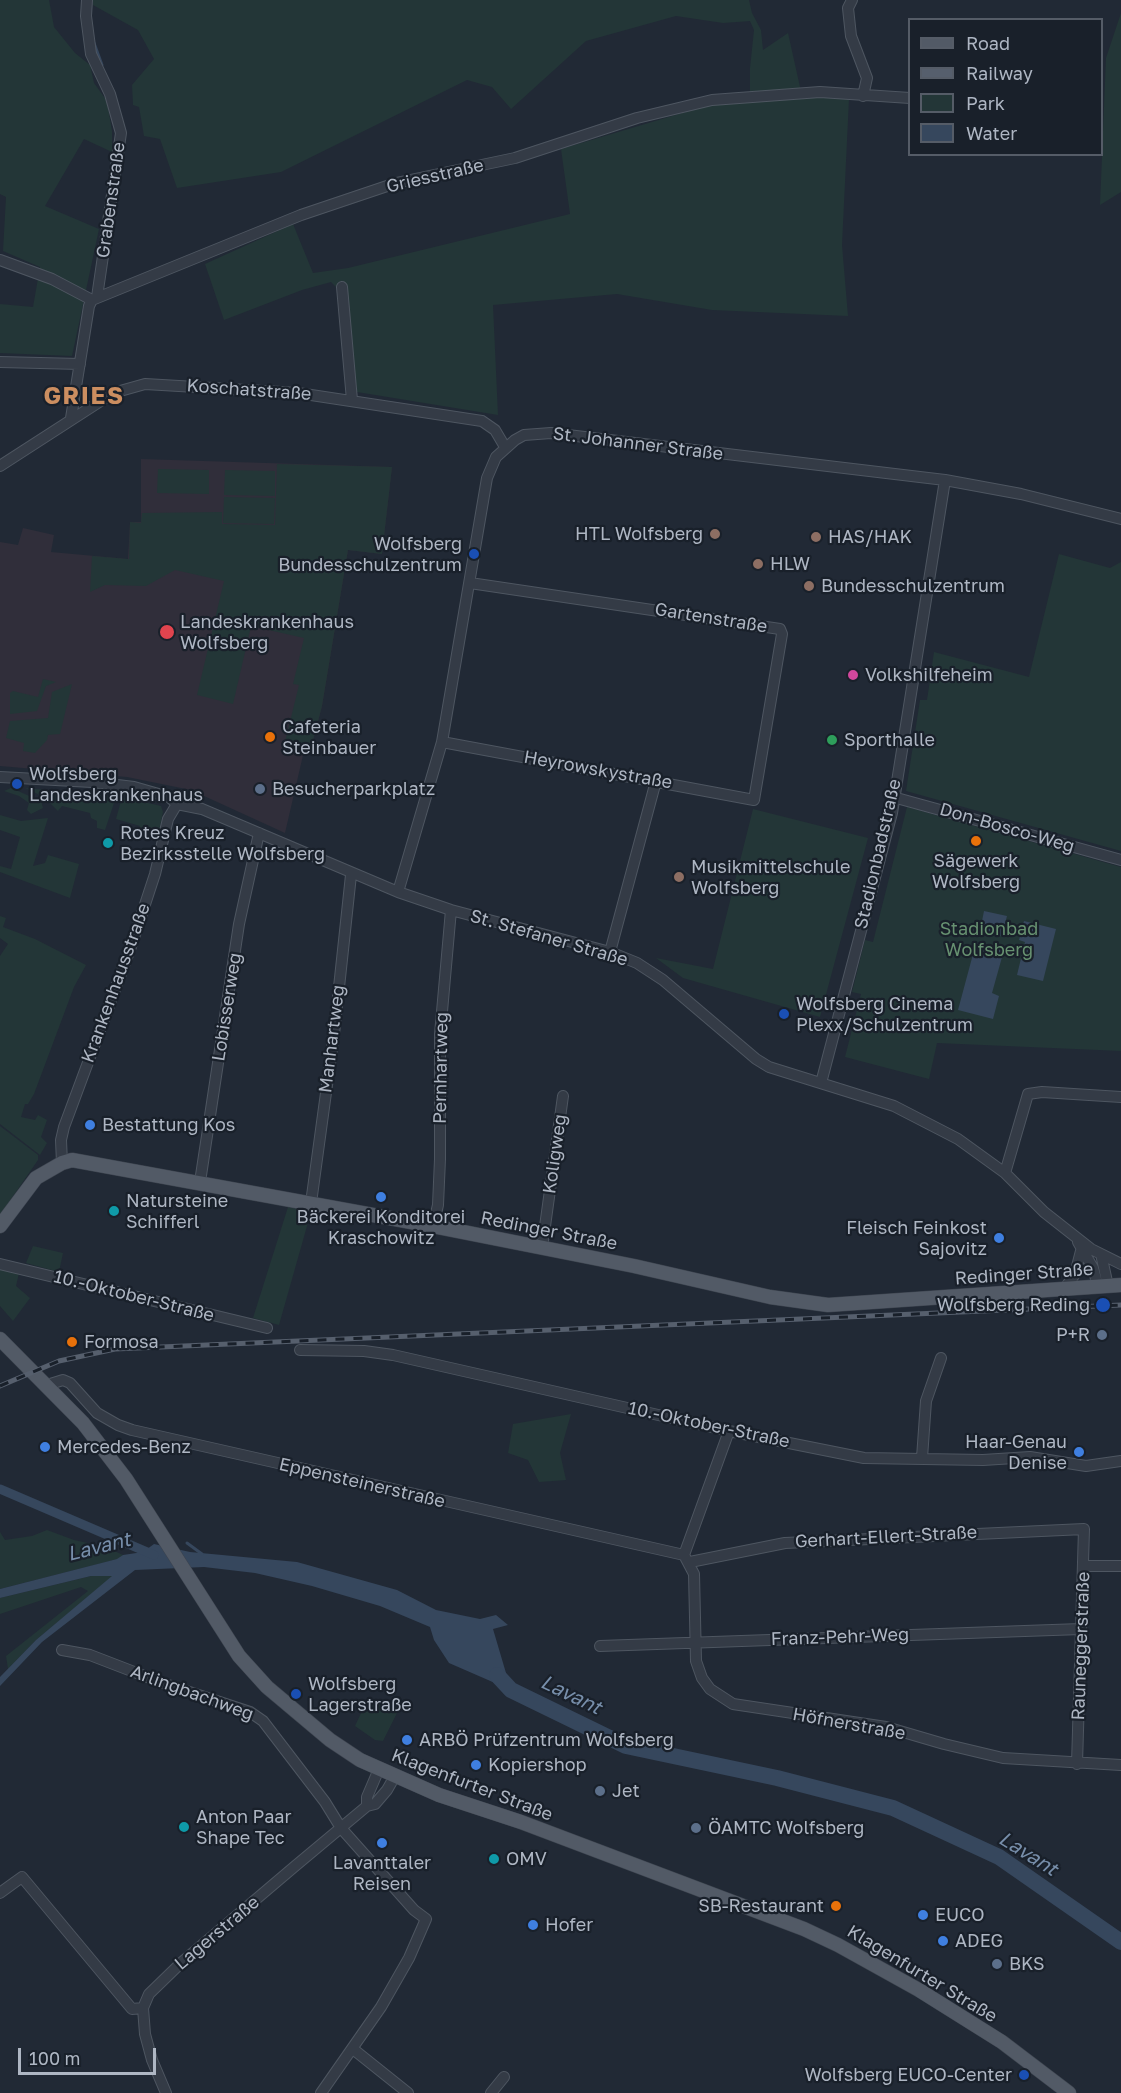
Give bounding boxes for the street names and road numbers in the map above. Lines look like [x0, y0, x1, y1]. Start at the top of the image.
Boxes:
street label: Grabenstraße [92, 141, 130, 259]
street label: Griesstraße [384, 154, 486, 198]
street label: Koschatstraße [186, 375, 312, 405]
street label: St. Johanner Straße [552, 423, 724, 465]
street label: Gartenstraße [653, 598, 769, 638]
street label: Heyrowskystraße [522, 746, 674, 794]
street label: Stadionbadstraße [850, 777, 906, 931]
street label: Don-Bosco-Weg [937, 798, 1077, 858]
street label: Krankenhausstraße [77, 900, 155, 1066]
street label: St. Stefaner Straße [468, 905, 630, 971]
street label: Lobisserweg [208, 951, 246, 1063]
street label: Manhartweg [315, 984, 349, 1094]
street label: Pernhartweg [429, 1012, 453, 1124]
street label: Koligweg [539, 1113, 571, 1195]
street label: Redinger Straße [479, 1207, 619, 1255]
street label: Redinger Straße [954, 1258, 1094, 1290]
street label: 10.-Oktober-Straße [52, 1266, 216, 1326]
street label: 10.-Oktober-Straße [626, 1397, 792, 1453]
street label: Eppensteinerstraße [277, 1453, 447, 1513]
street label: Gerhart-Ellert-Straße [794, 1521, 978, 1553]
street label: Rauneggerstraße [1068, 1571, 1094, 1721]
street label: Franz-Pehr-Weg [770, 1624, 910, 1650]
street label: Arlingbachweg [127, 1661, 257, 1725]
street label: Höfnerstraße [791, 1703, 907, 1745]
street label: Klagenfurter Straße [388, 1744, 556, 1826]
street label: Lagerstraße [170, 1891, 264, 1975]
street label: Klagenfurter Straße [843, 1921, 1001, 2027]

